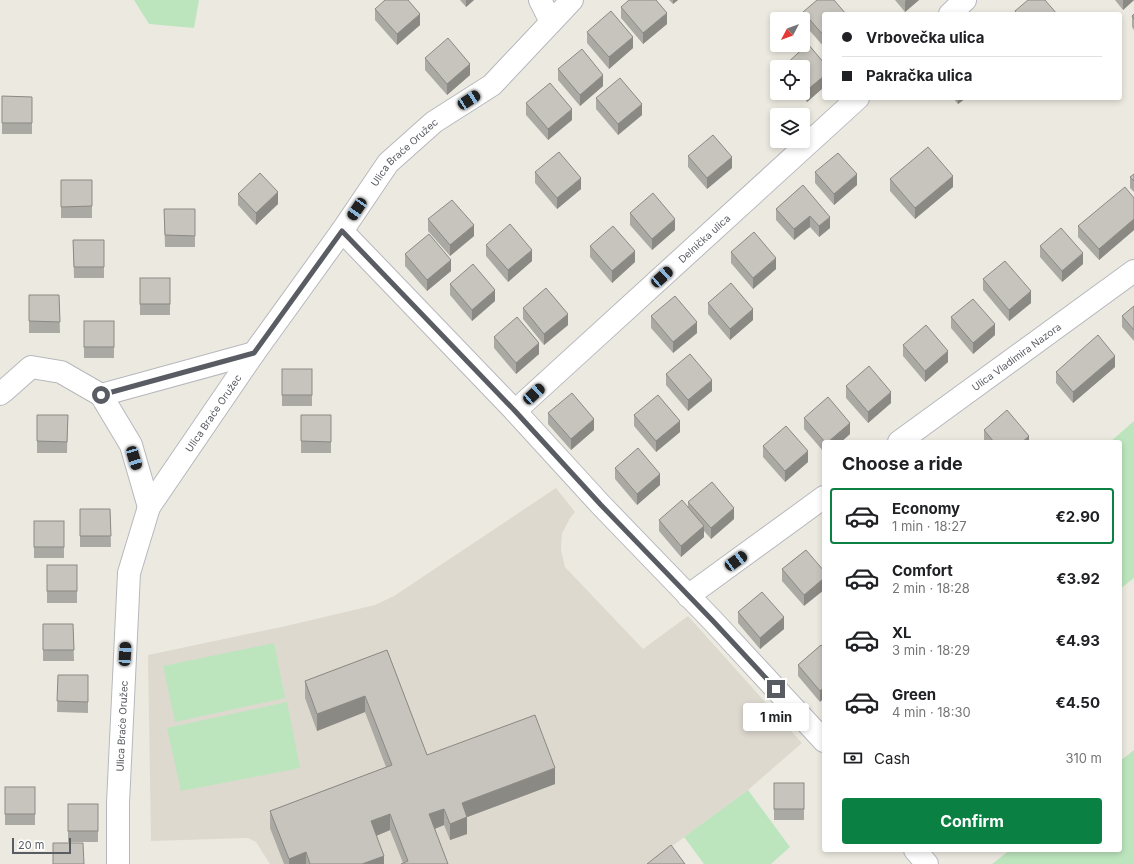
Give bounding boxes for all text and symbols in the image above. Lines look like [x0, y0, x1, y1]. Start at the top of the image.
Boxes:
north arrow [770, 12, 810, 52]
map controls [770, 12, 810, 148]
text: Vrbovečka ulica [866, 28, 985, 47]
button: locate [770, 60, 810, 100]
text: Pakračka ulica [866, 66, 973, 85]
car [456, 88, 482, 112]
button: layers [770, 108, 810, 148]
street label: Ulica Braće Oružec [368, 115, 440, 188]
car [345, 196, 369, 222]
street label: Delnička ulica [676, 212, 732, 265]
car [649, 265, 675, 289]
street label: Ulica Vladimira Nazora [969, 320, 1063, 393]
street label: Ulica Braće Oružec [182, 372, 244, 454]
car [521, 382, 547, 406]
route start [92, 386, 110, 404]
car [125, 445, 143, 471]
text: Choose a ride [842, 453, 963, 474]
icon: car [844, 498, 880, 534]
text: Economy [892, 499, 960, 518]
text: €2.90 [1056, 507, 1100, 526]
text: 1 min · 18:27 [892, 518, 967, 534]
car [723, 549, 749, 573]
icon: car [844, 560, 880, 596]
text: Comfort [892, 561, 953, 580]
text: €3.92 [1056, 569, 1100, 588]
text: 2 min · 18:28 [892, 580, 970, 596]
icon: car [844, 622, 880, 658]
text: XL [892, 623, 912, 642]
text: €4.93 [1056, 631, 1100, 650]
car [118, 642, 132, 666]
text: 3 min · 18:29 [892, 642, 970, 658]
street label: Ulica Braće Oružec [114, 680, 130, 772]
route end [767, 680, 785, 698]
icon: car [844, 684, 880, 720]
text: Green [892, 685, 936, 704]
text: €4.50 [1055, 693, 1100, 712]
callout: 1 min [743, 703, 809, 731]
text: 4 min · 18:30 [892, 704, 971, 720]
text: 1 min [760, 709, 792, 725]
icon: cash [842, 747, 864, 769]
text: Cash [874, 749, 910, 768]
text: 310 m [1065, 750, 1102, 766]
button: Confirm [842, 798, 1102, 844]
scale bar [12, 836, 71, 855]
text: 20 m [18, 838, 44, 852]

